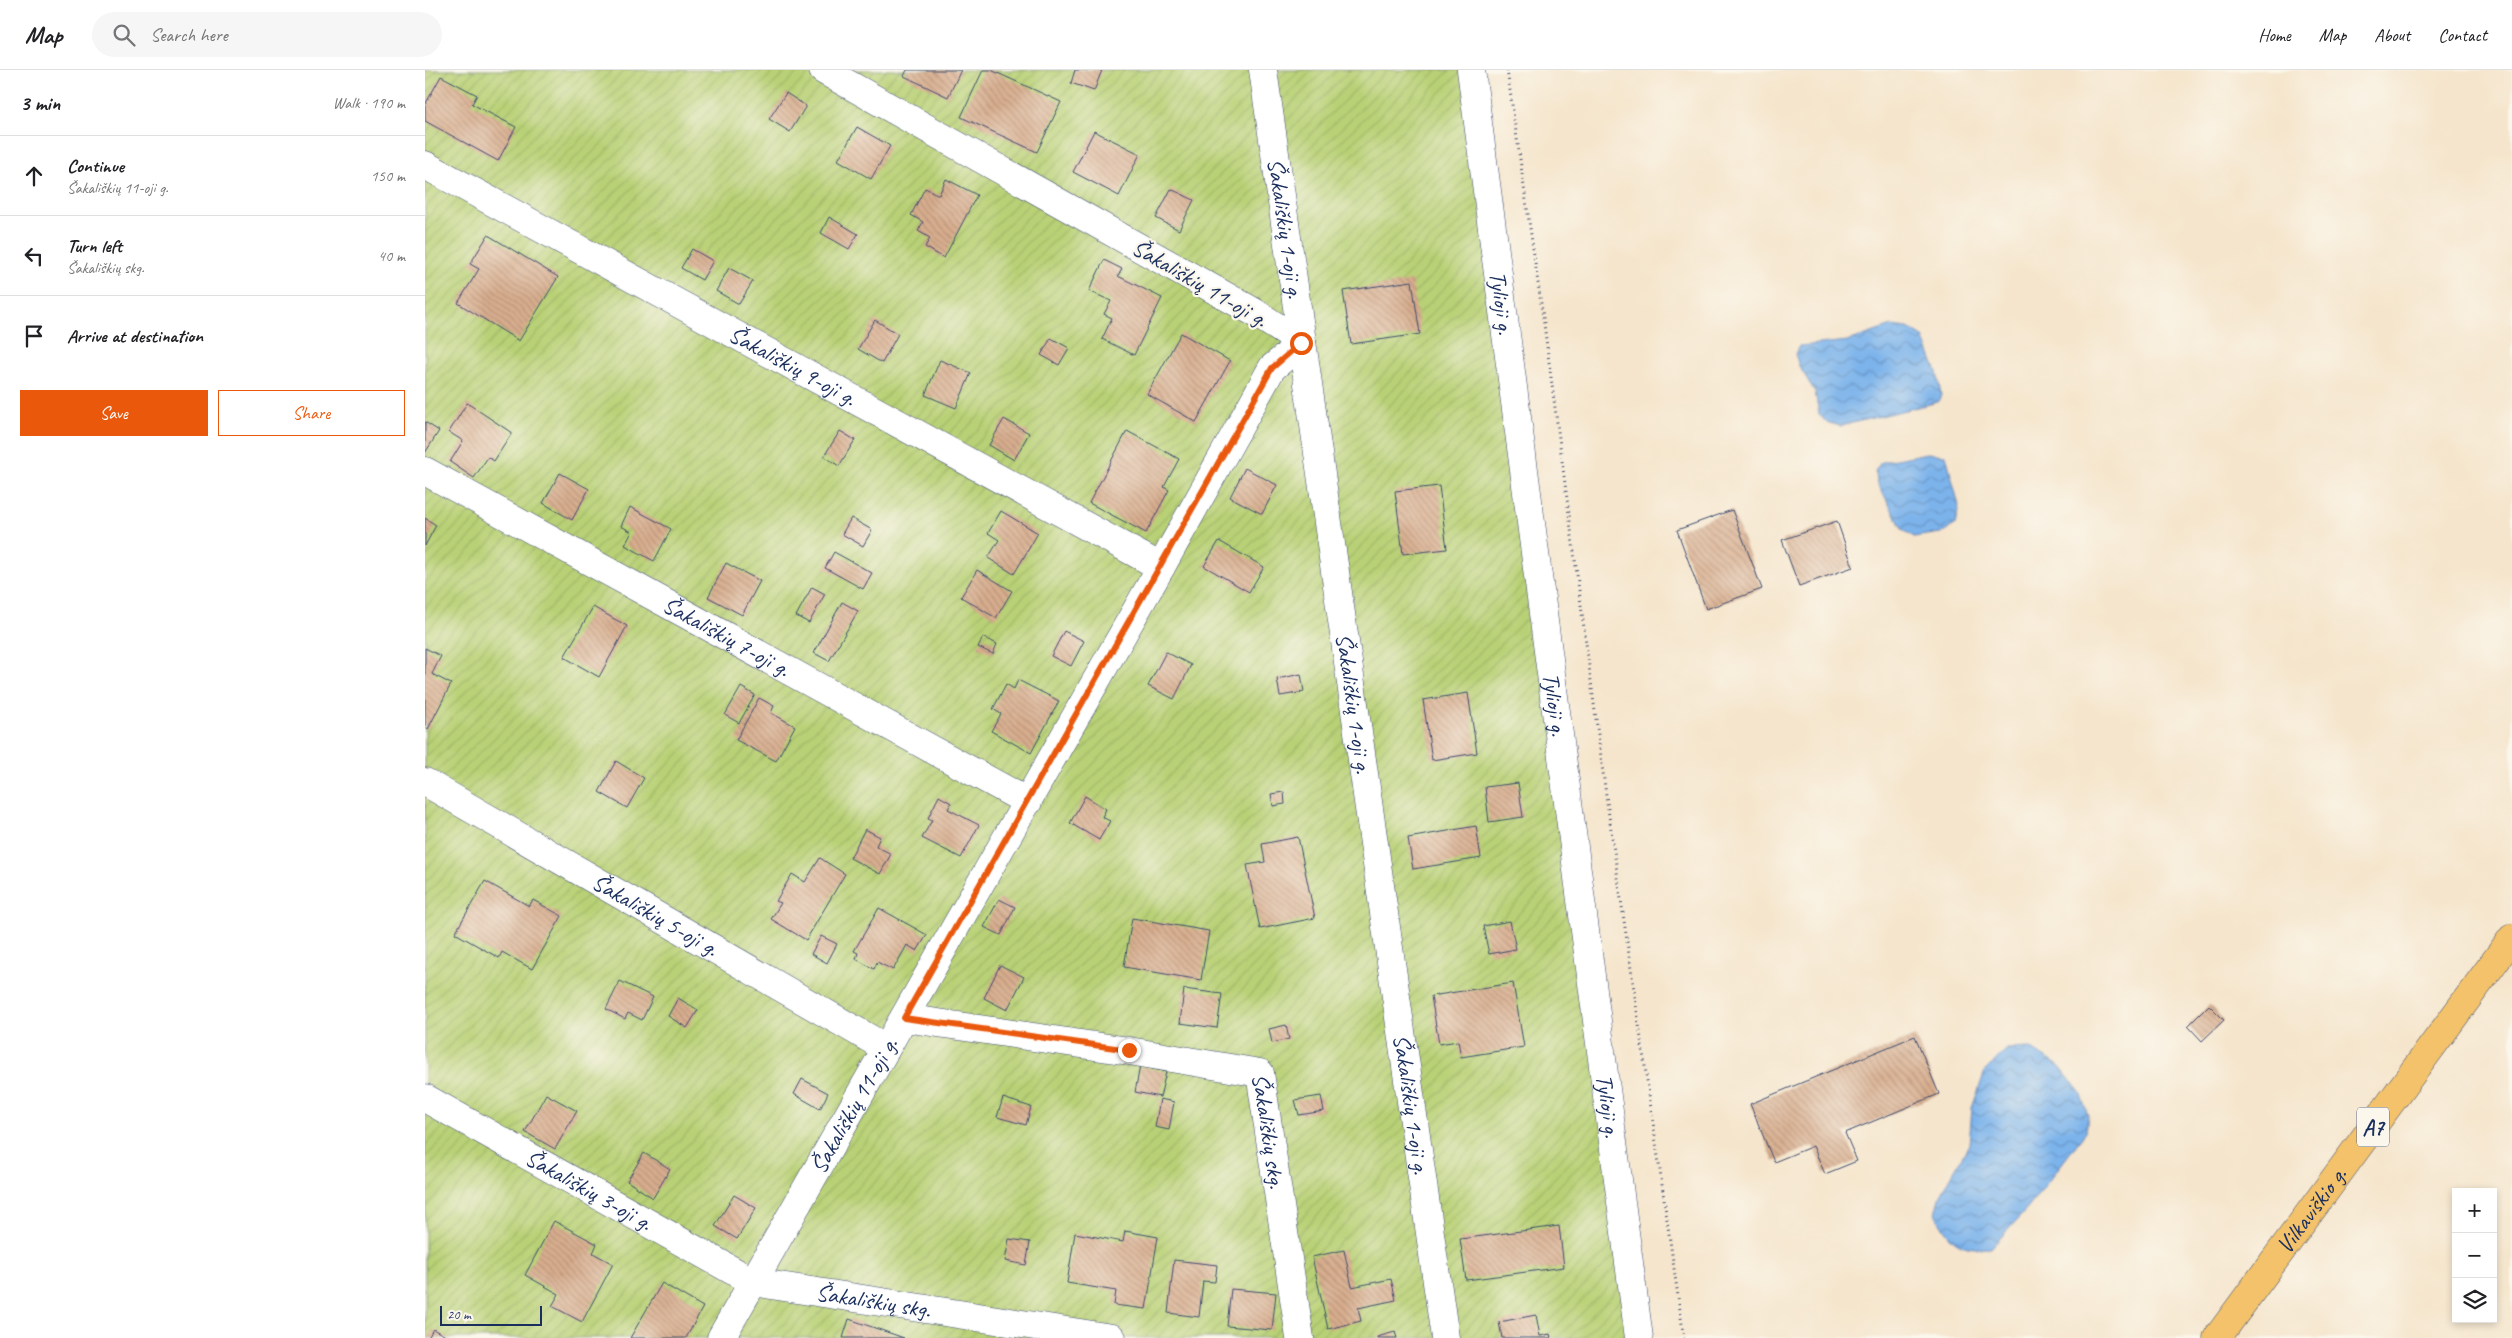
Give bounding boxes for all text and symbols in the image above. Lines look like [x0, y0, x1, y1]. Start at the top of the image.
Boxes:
search box [92, 12, 442, 57]
text: Map [25, 20, 62, 50]
icon: search [110, 21, 138, 49]
text: Search here [150, 23, 228, 47]
text: Home [2258, 24, 2291, 46]
text: Map [2319, 24, 2346, 46]
text: About [2374, 24, 2410, 46]
text: Contact [2438, 24, 2487, 46]
text: 3 min [20, 90, 60, 116]
text: Walk · 190 m [333, 93, 405, 113]
text: Continue [67, 154, 124, 178]
street label: Šakališkių 1-oji g. [1261, 156, 1311, 301]
icon: ahead [20, 162, 48, 190]
text: 150 m [371, 166, 405, 186]
text: Šakališkių 11-oji g. [67, 178, 168, 198]
street label: Šakališkių 11-oji g. [1127, 232, 1273, 334]
text: Turn left [67, 234, 122, 258]
icon: left [20, 242, 48, 270]
text: 40 m [378, 246, 405, 266]
text: Šakališkių skg. [67, 258, 144, 278]
street label: Tylioji g. [1483, 269, 1521, 337]
street label: Šakališkių 9-oji g. [724, 319, 862, 413]
icon: arrive [20, 322, 48, 350]
text: Arrive at destination [67, 324, 203, 348]
route start [1290, 332, 1313, 355]
button: Save [20, 390, 208, 436]
button: Share [218, 390, 405, 436]
street label: Šakališkių 7-oji g. [658, 589, 796, 684]
street label: Šakališkių 1-oji g. [1329, 632, 1379, 776]
street label: Tylioji g. [1536, 671, 1574, 738]
street label: Šakališkių 5-oji g. [587, 867, 724, 963]
street label: Šakališkių 11-oji g. [803, 1032, 905, 1179]
street label: Šakališkių 1-oji g. [1387, 1032, 1436, 1177]
route end [1118, 1039, 1141, 1062]
street label: Šakališkių skg. [1245, 1072, 1292, 1191]
street label: Tylioji g. [1589, 1072, 1627, 1140]
road number: A7 [2357, 1108, 2389, 1146]
street label: Šakališkių 3-oji g. [520, 1142, 658, 1238]
street label: Vilkaviškio g. [2269, 1161, 2353, 1259]
map controls [2452, 1188, 2497, 1323]
button: + [2452, 1188, 2497, 1233]
button: − [2452, 1233, 2497, 1278]
street label: Šakališkių skg. [814, 1277, 933, 1325]
button: layers [2452, 1278, 2497, 1323]
scale bar [440, 1303, 543, 1326]
text: 20 m [447, 1306, 471, 1323]

